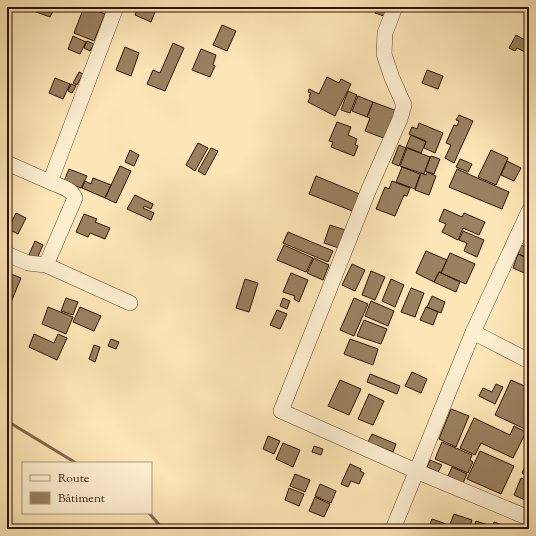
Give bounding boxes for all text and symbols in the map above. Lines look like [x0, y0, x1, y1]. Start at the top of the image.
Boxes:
legend [22, 462, 152, 514]
text: Route [58, 470, 90, 488]
text: Bâtiment [58, 490, 105, 508]

